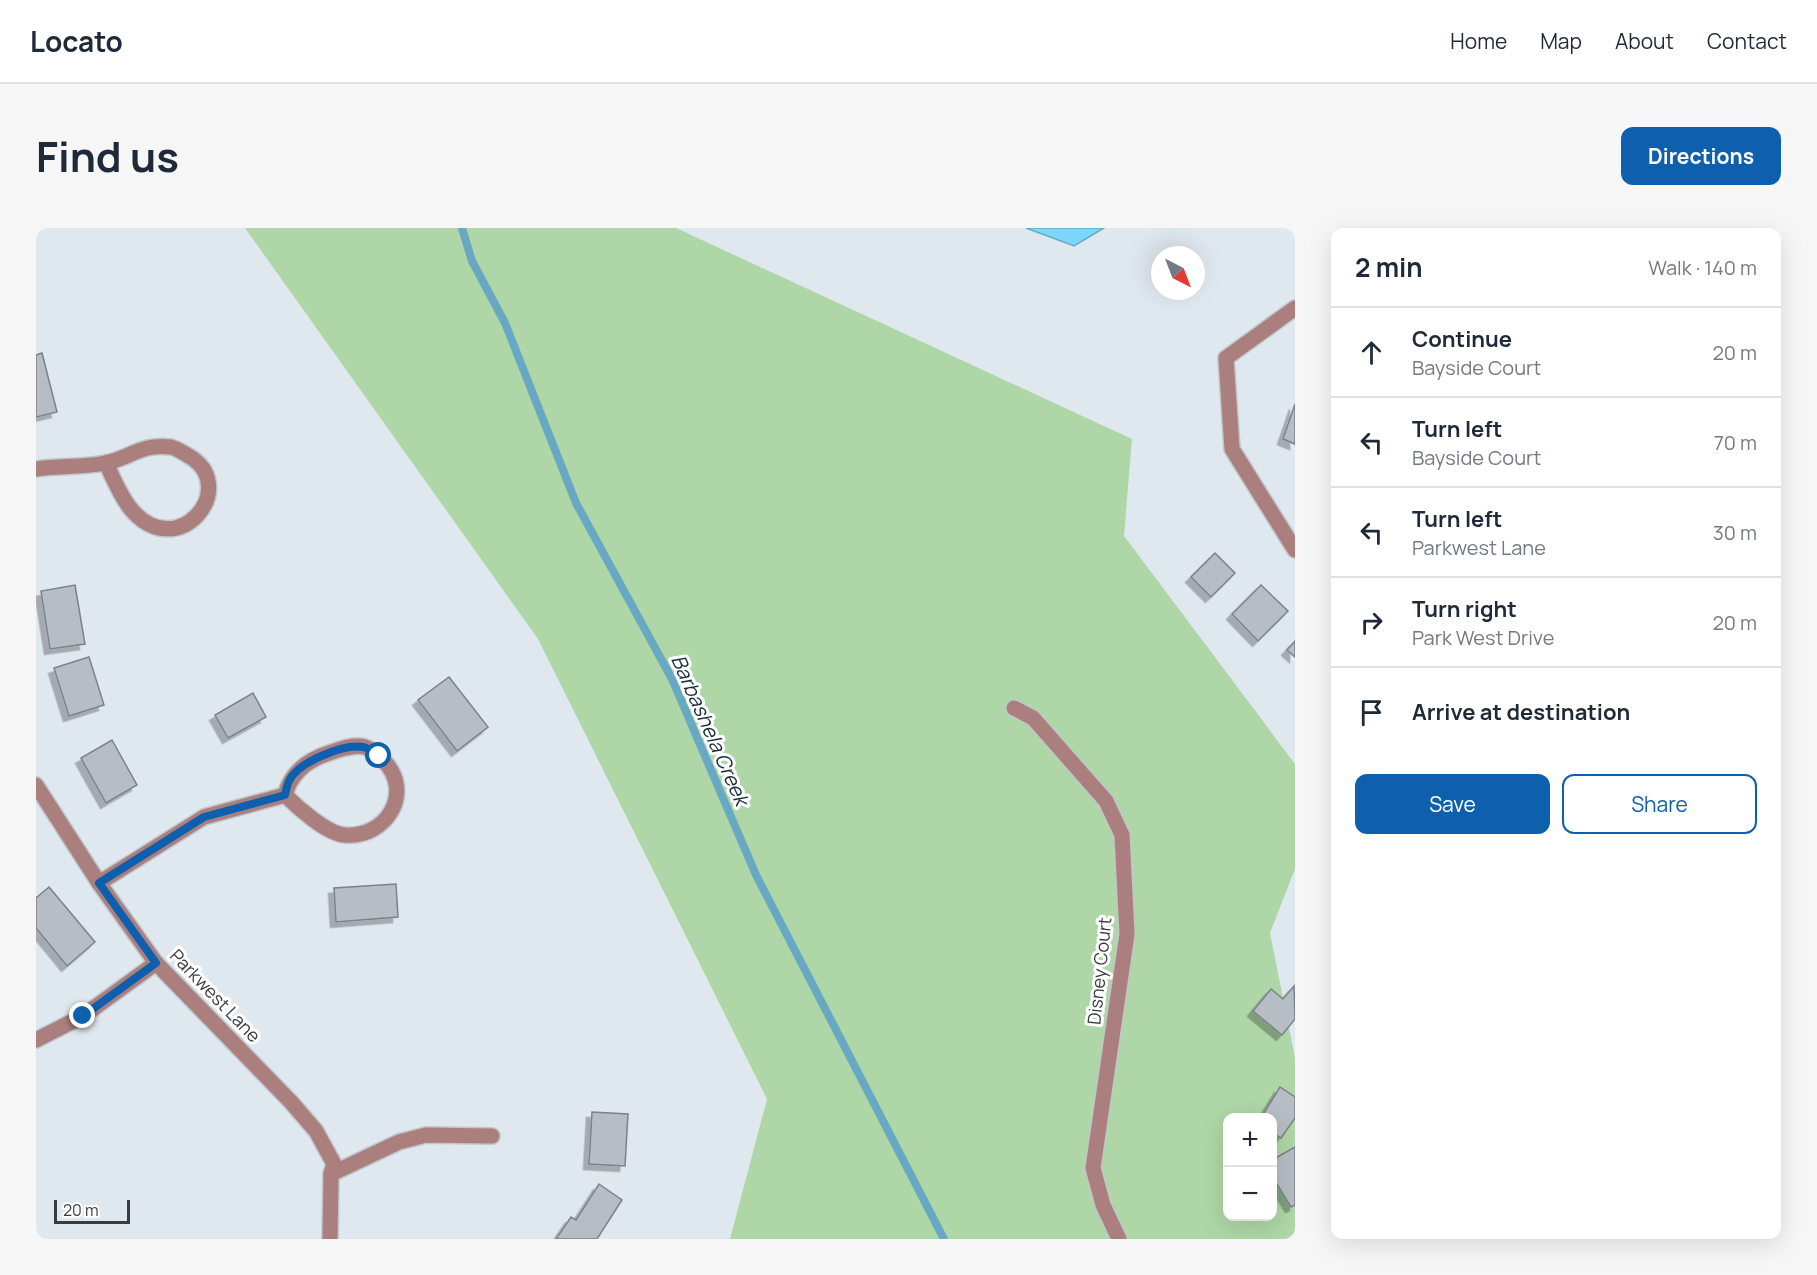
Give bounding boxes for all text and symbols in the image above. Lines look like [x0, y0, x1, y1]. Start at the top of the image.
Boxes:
text: Locato [30, 22, 123, 60]
text: Home [1450, 27, 1507, 55]
text: Map [1540, 27, 1582, 55]
text: About [1615, 27, 1674, 55]
text: Contact [1707, 27, 1787, 55]
text: Find us [36, 127, 179, 185]
button: Directions [1621, 127, 1781, 185]
north arrow [1151, 246, 1205, 300]
text: 2 min [1355, 249, 1423, 285]
text: Walk · 140 m [1648, 254, 1757, 281]
text: Continue [1412, 324, 1512, 354]
icon: ahead [1355, 336, 1388, 369]
text: 20 m [1712, 339, 1757, 366]
text: Bayside Court [1412, 354, 1541, 381]
text: Turn left [1412, 414, 1502, 444]
icon: left [1355, 426, 1388, 459]
text: 70 m [1714, 429, 1757, 456]
text: Bayside Court [1412, 444, 1541, 471]
text: Turn left [1412, 504, 1502, 534]
icon: left [1355, 516, 1388, 549]
text: 30 m [1713, 519, 1757, 546]
text: Parkwest Lane [1412, 534, 1546, 561]
text: Turn right [1412, 594, 1517, 624]
icon: right [1355, 606, 1388, 639]
text: 20 m [1712, 609, 1757, 636]
text: Park West Drive [1412, 624, 1554, 651]
water label: Barbashela Creek [665, 650, 757, 812]
icon: arrive [1355, 696, 1388, 729]
text: Arrive at destination [1412, 697, 1630, 727]
route start [365, 742, 391, 768]
button: Save [1355, 774, 1550, 834]
button: Share [1562, 774, 1757, 834]
street label: Disney Court [1081, 916, 1117, 1026]
street label: Parkwest Lane [165, 944, 266, 1047]
route end [69, 1002, 95, 1028]
map controls [1223, 1113, 1277, 1221]
button: + [1223, 1113, 1277, 1167]
button: − [1223, 1167, 1277, 1221]
scale bar [54, 1197, 130, 1224]
text: 20 m [63, 1199, 99, 1221]

